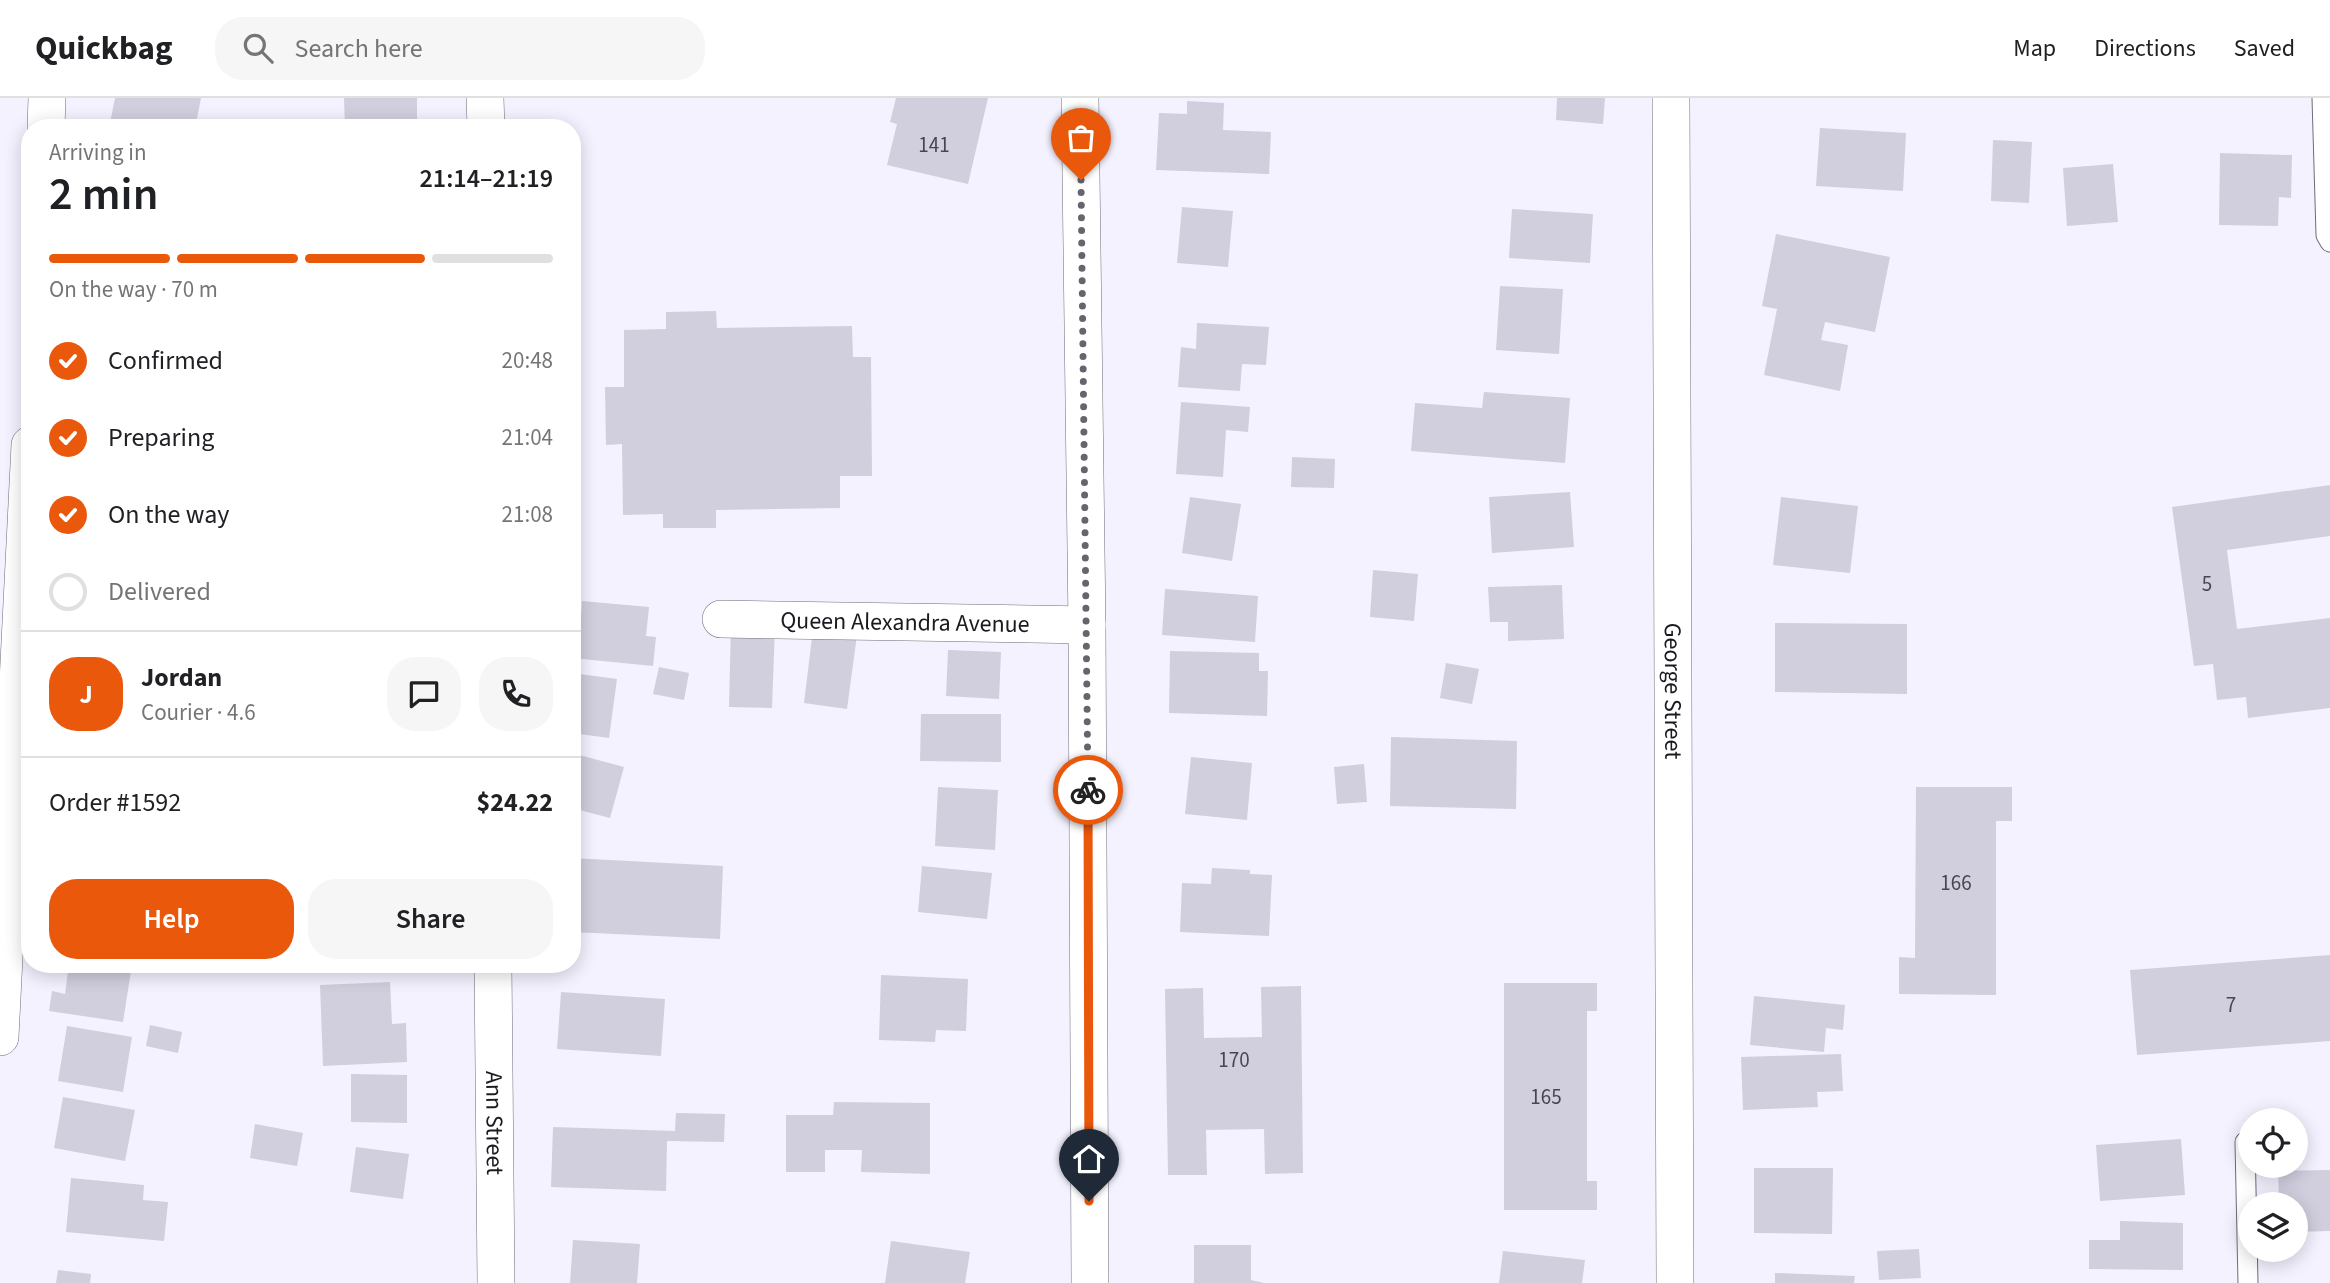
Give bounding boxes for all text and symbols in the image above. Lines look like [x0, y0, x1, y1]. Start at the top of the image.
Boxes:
search box [215, 17, 705, 80]
text: Quickbag [35, 25, 173, 72]
icon: search [239, 29, 277, 67]
text: Search here [295, 30, 423, 67]
text: Map [2013, 31, 2056, 66]
text: Directions [2094, 31, 2196, 66]
text: Saved [2234, 31, 2295, 66]
pin [1051, 108, 1111, 180]
icon: bag [1062, 119, 1100, 157]
house number: 141 [918, 130, 950, 160]
text: Arriving in [49, 136, 147, 169]
text: 21:14–21:19 [420, 160, 553, 197]
text: 2 min [49, 162, 158, 227]
text: On the way · 70 m [49, 273, 218, 306]
icon: check [49, 342, 87, 380]
text: Confirmed [108, 342, 223, 379]
text: 20:48 [502, 344, 553, 377]
icon: check [49, 419, 87, 457]
text: Preparing [108, 419, 214, 456]
text: 21:04 [502, 421, 553, 454]
icon: check [49, 496, 87, 534]
text: On the way [108, 496, 229, 533]
text: 21:08 [502, 498, 553, 531]
house number: 5 [2202, 569, 2212, 599]
text: Delivered [108, 573, 211, 610]
street label: Queen Alexandra Avenue [780, 603, 1030, 642]
street label: George Street [1655, 623, 1690, 759]
button: chat [387, 657, 461, 731]
button: phone [479, 657, 553, 731]
text: Jordan [141, 659, 222, 696]
text: J [79, 676, 93, 713]
text: Courier · 4.6 [141, 696, 256, 729]
courier [1053, 755, 1123, 825]
icon: bike [1069, 771, 1107, 809]
text: Order #1592 [49, 784, 181, 821]
text: $24.22 [477, 784, 553, 821]
house number: 166 [1940, 868, 1972, 898]
button: Help [49, 879, 294, 959]
button: Share [308, 879, 553, 959]
house number: 7 [2226, 990, 2236, 1020]
house number: 170 [1218, 1045, 1250, 1075]
street label: Ann Street [476, 1071, 512, 1175]
house number: 165 [1530, 1082, 1562, 1112]
map controls [2238, 1108, 2308, 1262]
button: locate [2238, 1108, 2308, 1178]
pin [1059, 1129, 1119, 1201]
icon: home [1070, 1140, 1108, 1178]
button: layers [2238, 1192, 2308, 1262]

